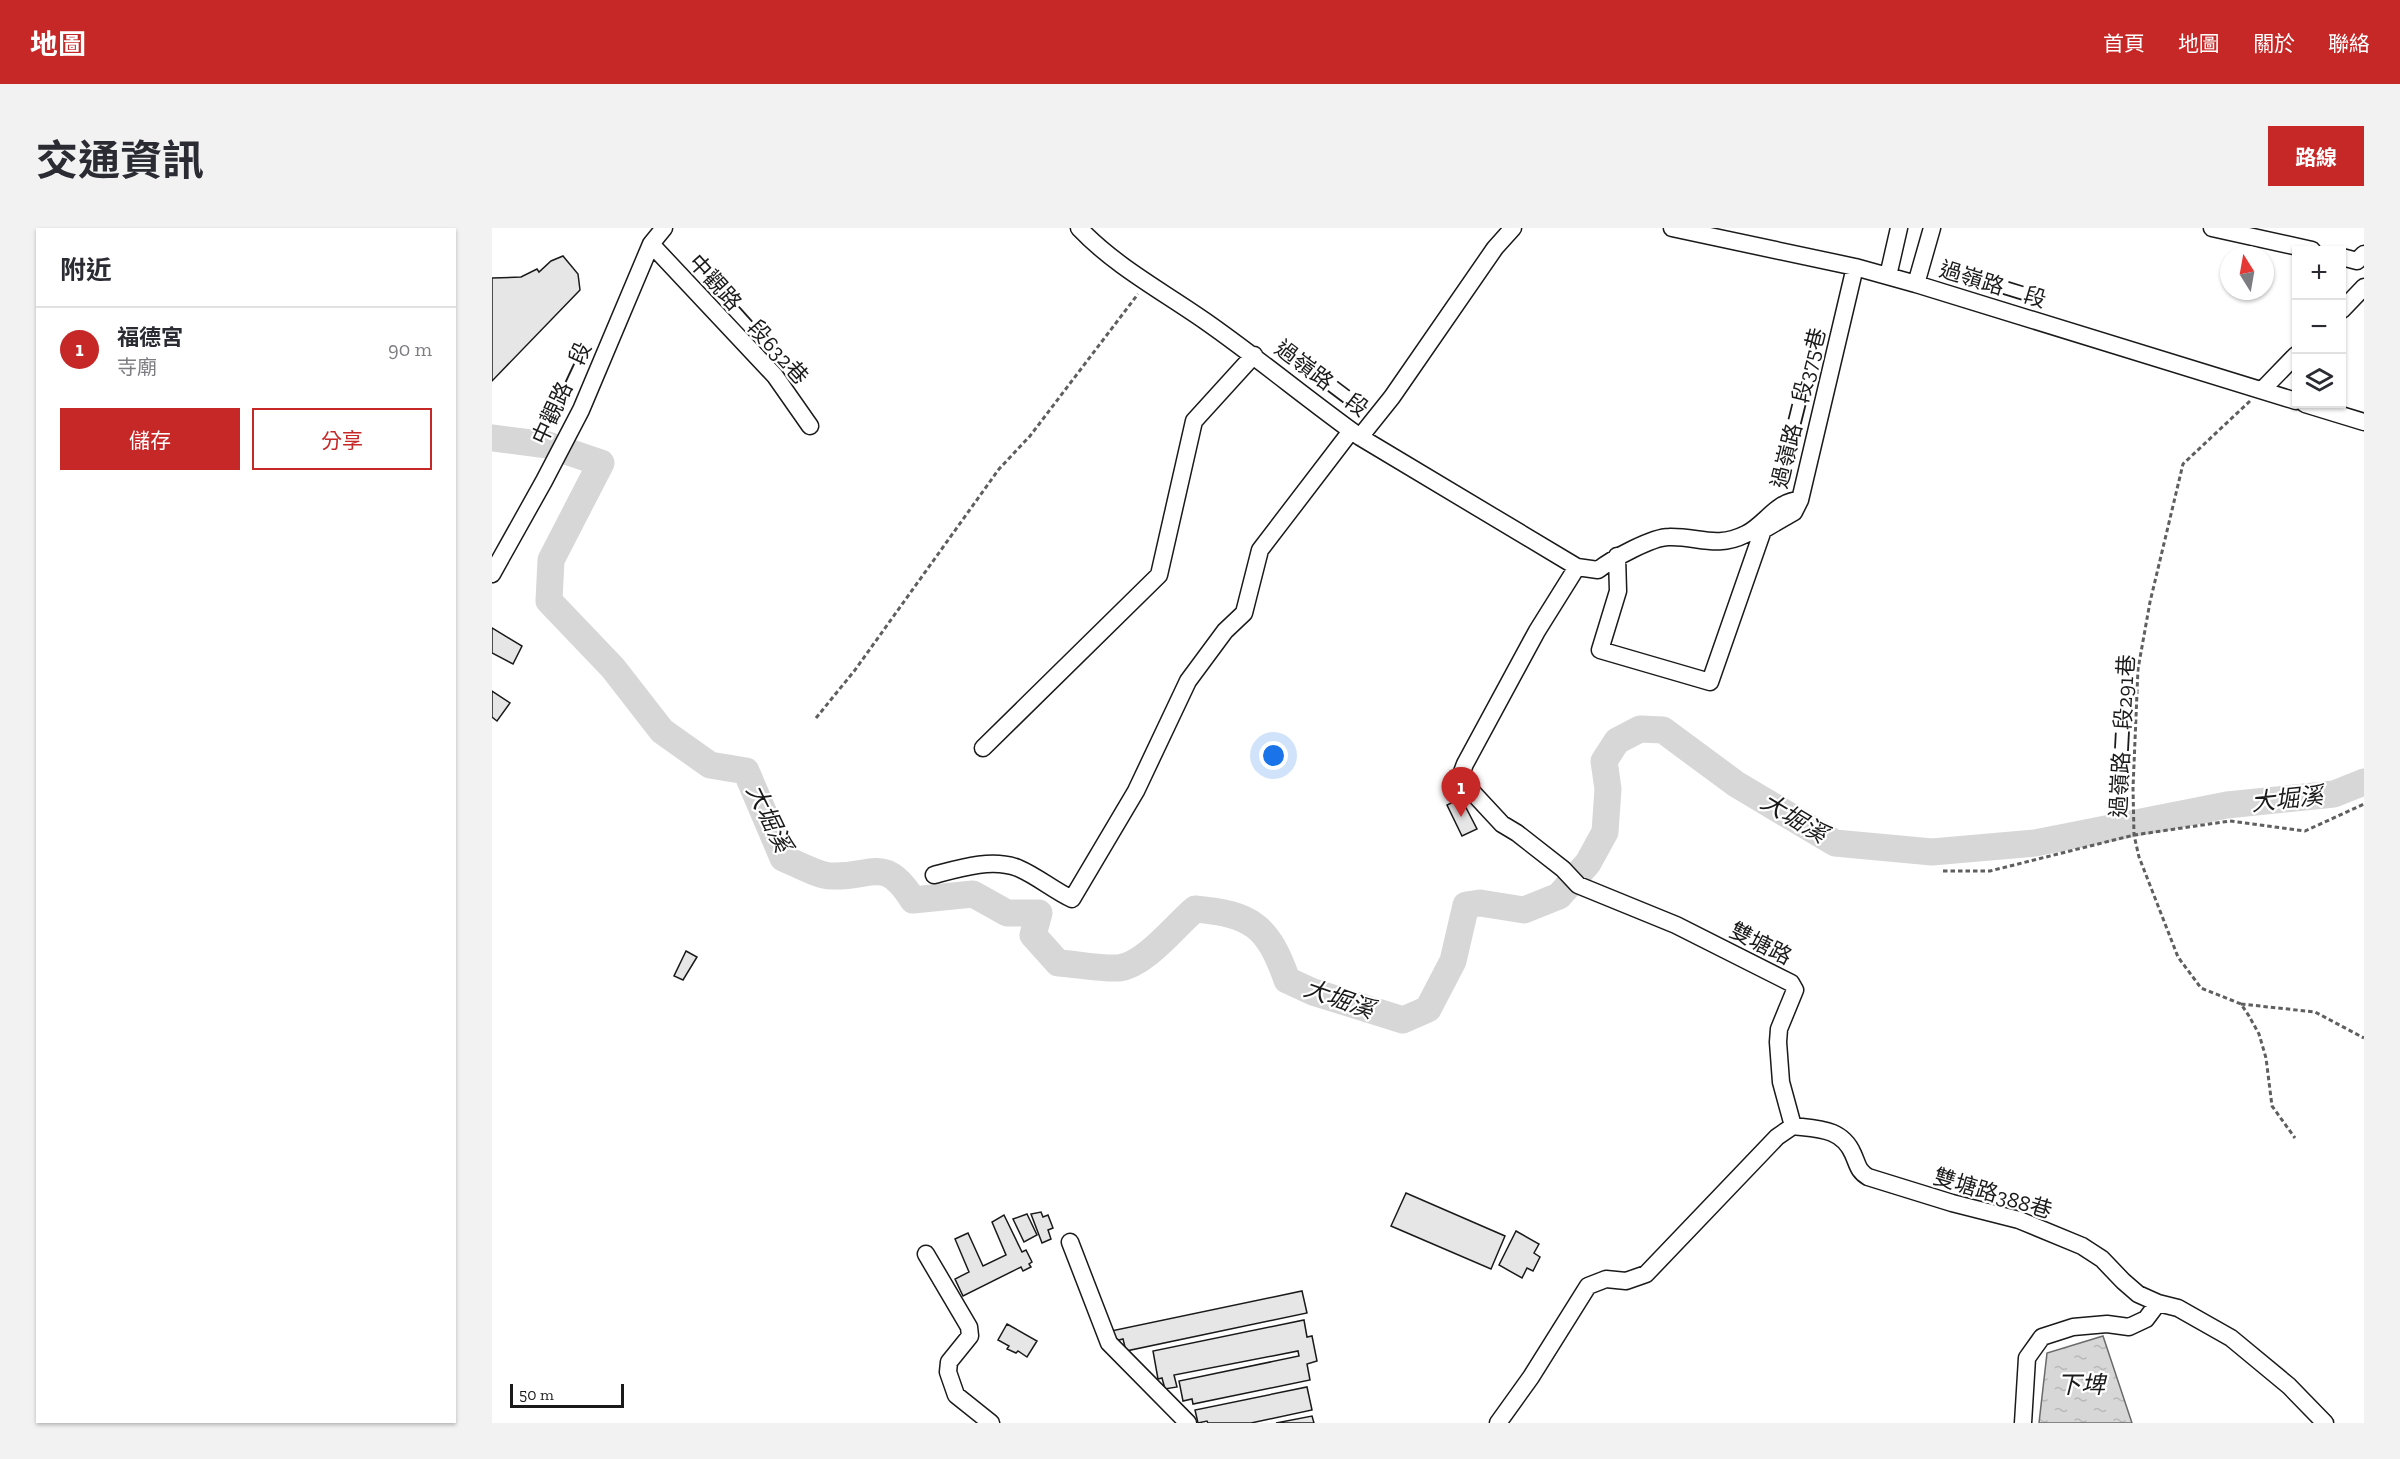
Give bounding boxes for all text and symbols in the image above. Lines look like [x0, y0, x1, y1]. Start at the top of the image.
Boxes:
text: 地圖 [30, 28, 86, 61]
text: 首頁 [2103, 31, 2145, 56]
text: 地圖 [2178, 31, 2220, 56]
text: 關於 [2253, 31, 2295, 56]
text: 聯絡 [2328, 31, 2370, 56]
button: 路線 [2268, 126, 2364, 186]
text: 交通資訊 [36, 135, 204, 186]
north arrow [2220, 246, 2274, 300]
map controls [2292, 246, 2346, 408]
button: + [2292, 246, 2346, 300]
street label: 中觀路一段632巷 [683, 249, 814, 390]
text: 附近 [60, 254, 112, 286]
street label: 過嶺路二段 [1936, 255, 2049, 313]
button: − [2292, 300, 2346, 354]
text: 福德宮 [117, 324, 183, 351]
street label: 過嶺路二段375巷 [1766, 325, 1831, 491]
street label: 過嶺路二段 [1270, 335, 1374, 422]
text: 1 [75, 337, 84, 361]
text: 90 m [388, 337, 432, 361]
street label: 中觀路一段 [526, 338, 597, 449]
button: layers [2292, 354, 2346, 408]
text: 寺廟 [117, 355, 157, 379]
button: 儲存 [60, 408, 240, 470]
button: 分享 [252, 408, 432, 470]
street label: 過嶺路二段291巷 [2105, 654, 2140, 818]
your location [1259, 741, 1288, 770]
pin: 1 [1442, 768, 1480, 817]
water label: 大堀溪 [741, 779, 800, 859]
water label: 大堀溪 [2250, 780, 2327, 817]
water label: 大堀溪 [1756, 787, 1835, 850]
street label: 雙塘路 [1725, 916, 1796, 970]
water label: 大堀溪 [1300, 973, 1381, 1025]
street label: 雙塘路388巷 [1930, 1163, 2055, 1224]
water label: 下埤 [2057, 1370, 2108, 1399]
scale bar [510, 1381, 624, 1408]
text: 50 m [519, 1385, 554, 1404]

